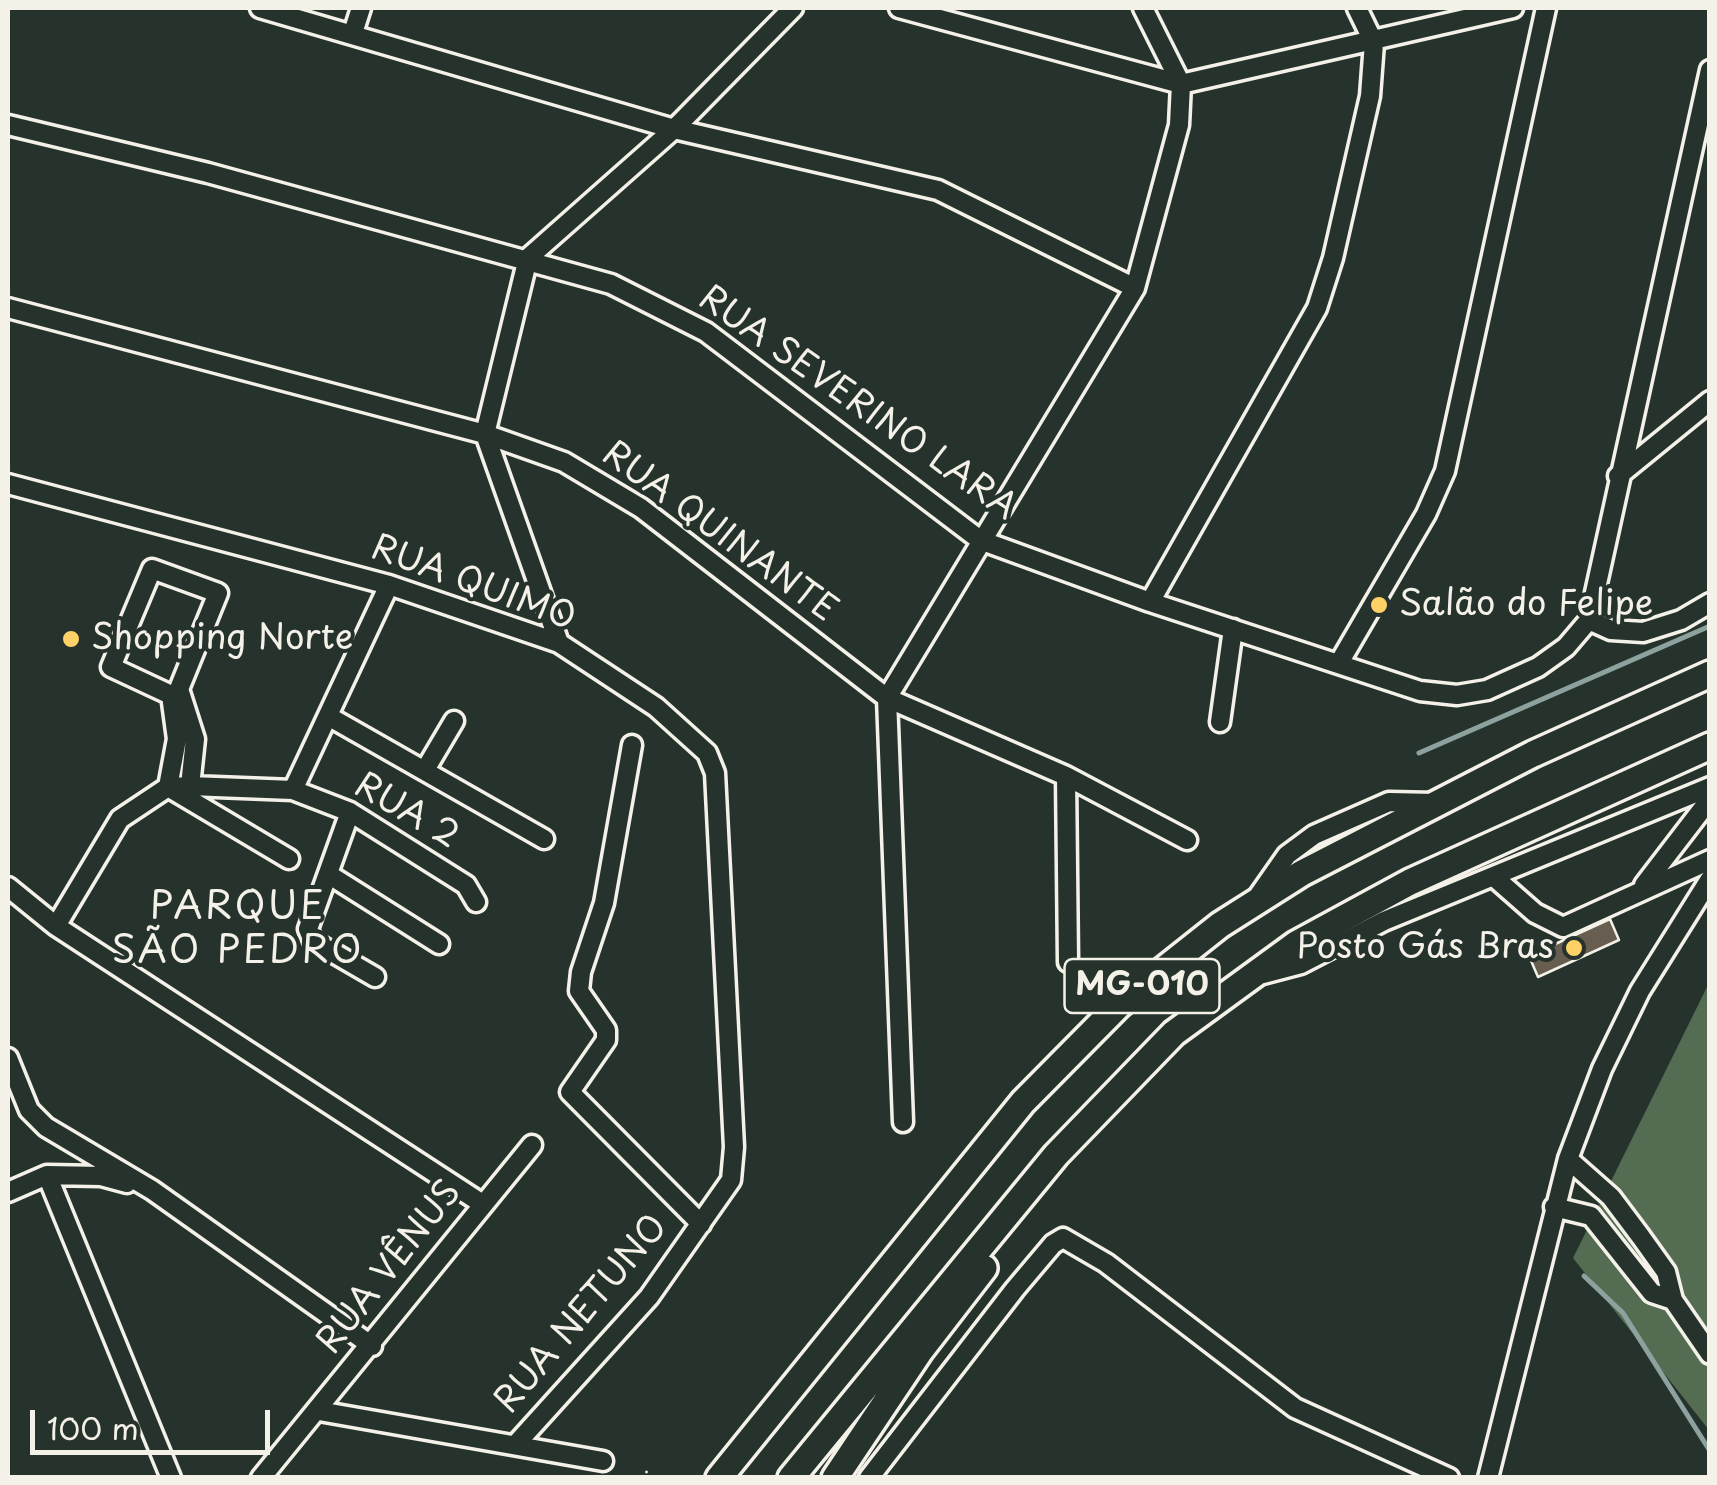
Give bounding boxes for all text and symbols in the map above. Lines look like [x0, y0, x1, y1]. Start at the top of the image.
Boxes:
street label: RUA SEVERINO LARA [690, 278, 1024, 530]
street label: RUA QUINANTE [593, 434, 845, 632]
street label: RUA QUIMO [365, 528, 581, 640]
place label: Salão do Felipe [1399, 584, 1653, 626]
marker: Salão do Felipe [1368, 594, 1390, 616]
place label: Shopping Norte [91, 618, 353, 660]
marker: Shopping Norte [60, 628, 82, 650]
street label: RUA 2 [346, 765, 466, 859]
district label: PARQUE SÃO PEDRO [112, 886, 364, 976]
place label: Posto Gás Bras [1297, 927, 1554, 969]
marker: Posto Gás Bras [1563, 937, 1585, 959]
road number: MG-010 [1064, 959, 1220, 1013]
street label: RUA VÊNUS [309, 1173, 471, 1363]
street label: RUA NETUNO [487, 1208, 677, 1422]
scale bar [35, 1390, 275, 1452]
text: 100 m [47, 1405, 139, 1450]

